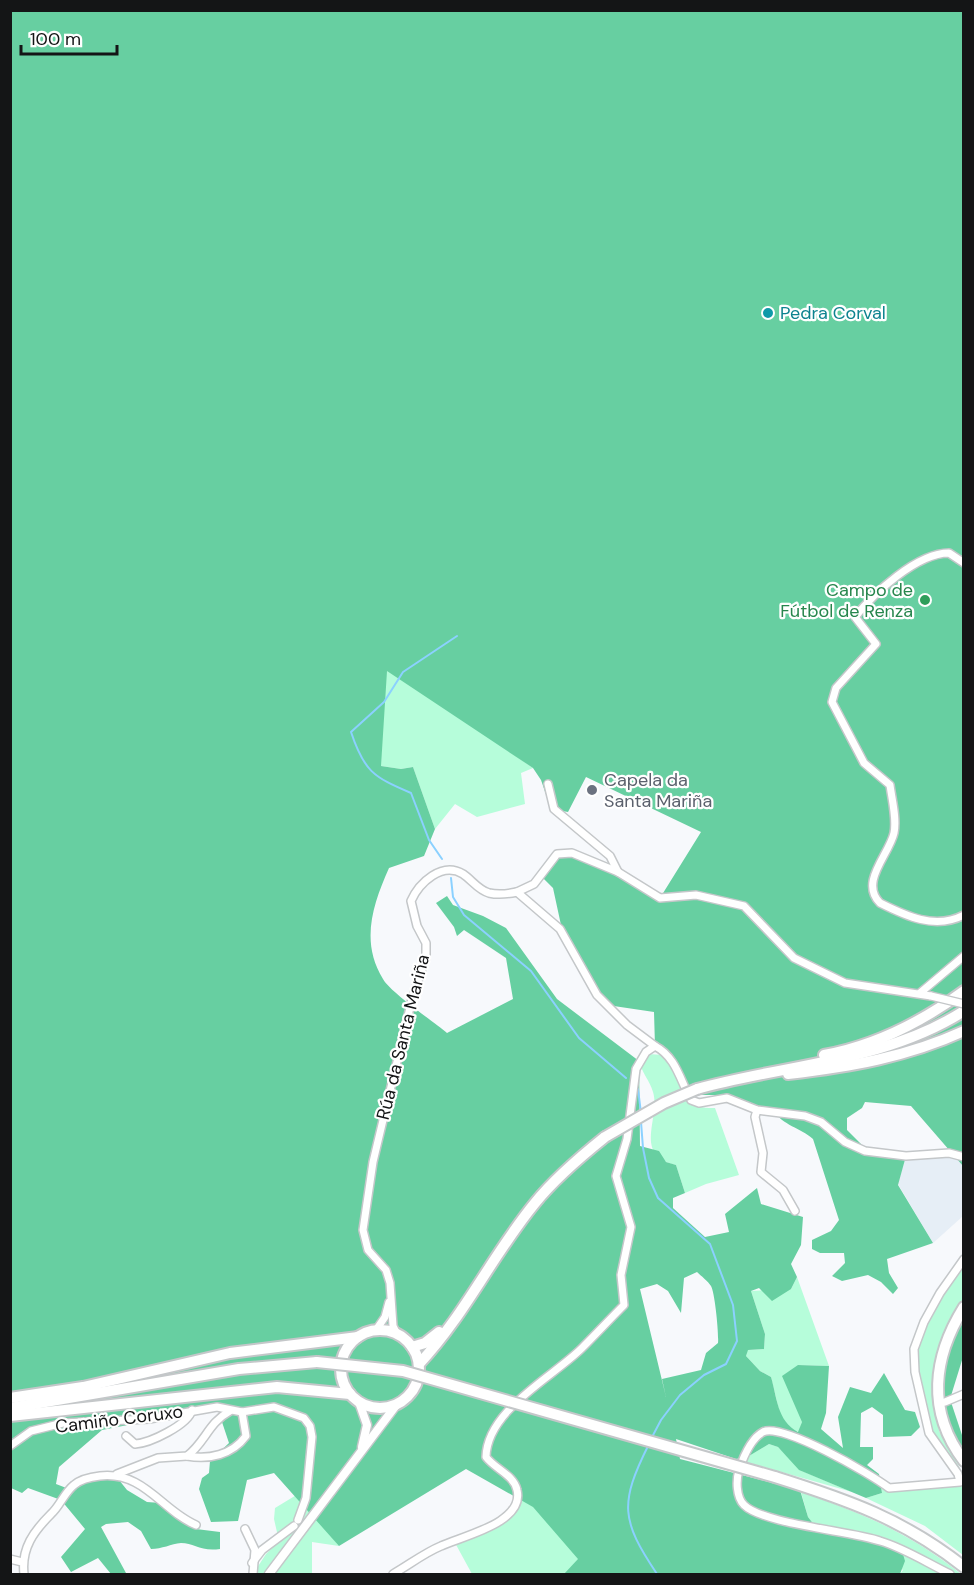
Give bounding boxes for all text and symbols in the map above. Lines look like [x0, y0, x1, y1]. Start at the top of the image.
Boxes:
scale bar [21, 18, 117, 56]
text: 100 m [30, 27, 81, 51]
place label: Pedra Corval [780, 301, 886, 325]
marker: Pedra Corval [761, 306, 775, 320]
place label: Campo de Fútbol de Renza [780, 578, 913, 623]
marker: Campo de Fútbol de Renza [918, 593, 932, 607]
place label: Capela da Santa Mariña [604, 768, 712, 813]
marker: Capela da Santa Mariña [585, 783, 599, 797]
street label: Rúa da Santa Mariña [371, 952, 435, 1122]
street label: Camiño Coruxo [54, 1399, 184, 1439]

